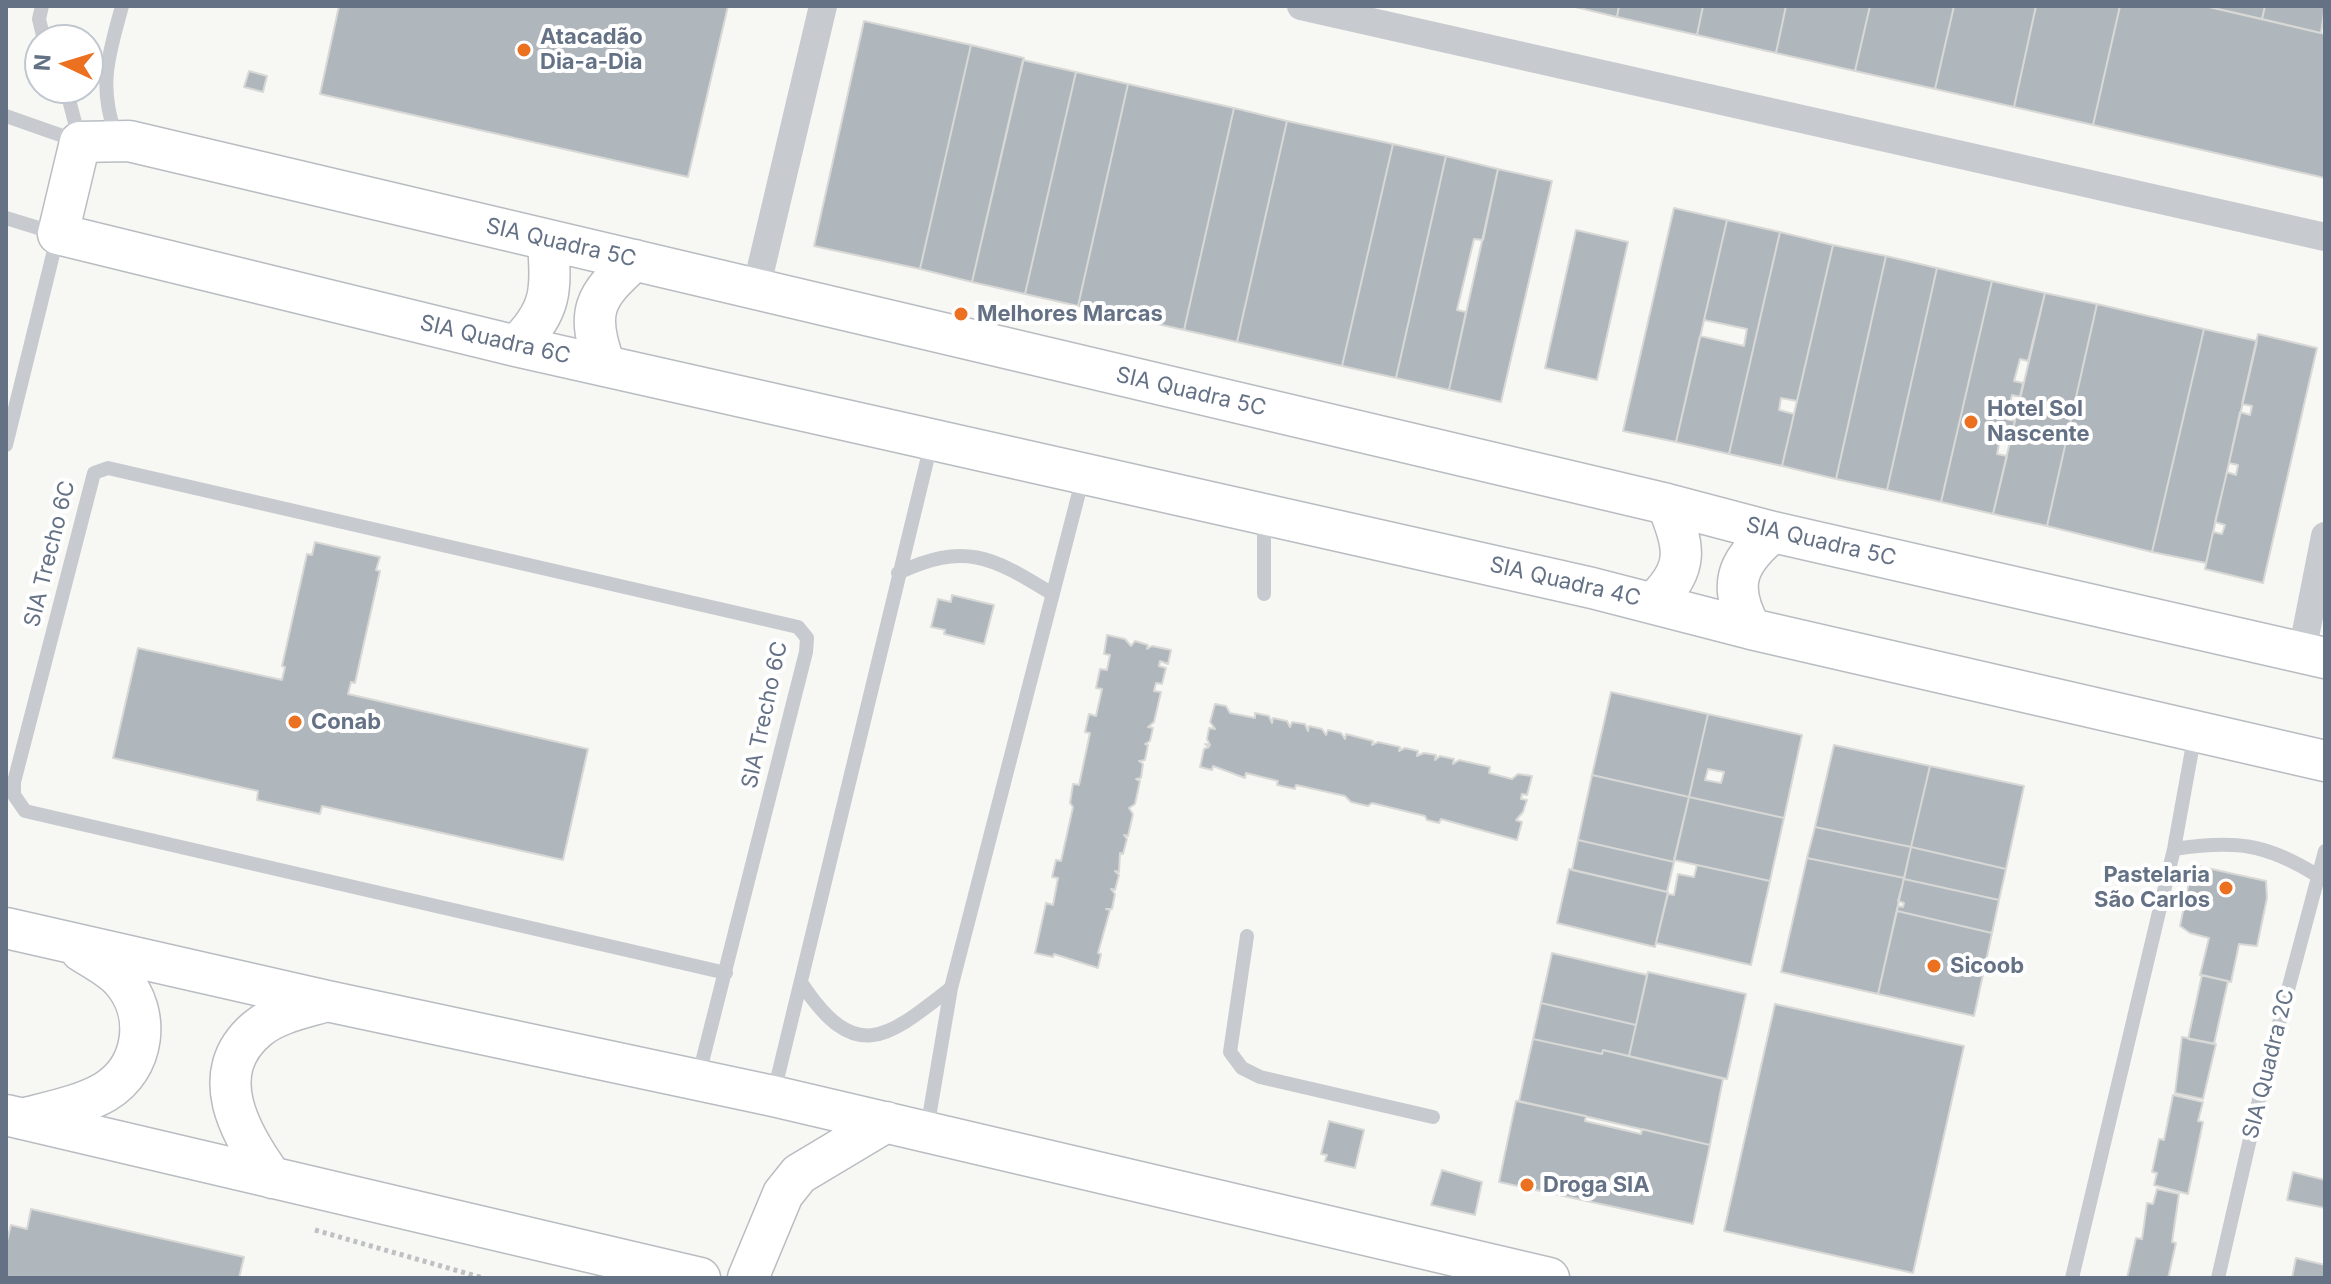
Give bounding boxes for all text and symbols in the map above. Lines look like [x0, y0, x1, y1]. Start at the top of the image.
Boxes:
north arrow [24, 24, 104, 104]
place label: Atacadão Dia-a-Dia [540, 24, 643, 76]
marker: Atacadão Dia-a-Dia [515, 41, 533, 59]
text: N [28, 53, 56, 72]
street label: SIA Quadra 5C [483, 213, 639, 273]
place label: Melhores Marcas [977, 301, 1163, 327]
marker: Melhores Marcas [952, 305, 970, 323]
street label: SIA Quadra 6C [417, 310, 573, 370]
street label: SIA Quadra 5C [1113, 362, 1269, 422]
place label: Hotel Sol Nascente [1987, 396, 2090, 448]
marker: Hotel Sol Nascente [1962, 413, 1980, 431]
street label: SIA Trecho 6C [19, 478, 81, 630]
street label: SIA Quadra 5C [1743, 512, 1899, 572]
street label: SIA Quadra 4C [1487, 552, 1643, 612]
street label: SIA Trecho 6C [737, 639, 793, 791]
place label: Conab [311, 709, 381, 735]
marker: Conab [286, 713, 304, 731]
place label: Pastelaria São Carlos [2094, 862, 2210, 914]
marker: Pastelaria São Carlos [2217, 879, 2235, 897]
place label: Sicoob [1950, 953, 2024, 979]
marker: Sicoob [1925, 957, 1943, 975]
street label: SIA Quadra 2C [2238, 986, 2300, 1142]
place label: Droga SIA [1543, 1172, 1650, 1198]
marker: Droga SIA [1518, 1176, 1536, 1194]

